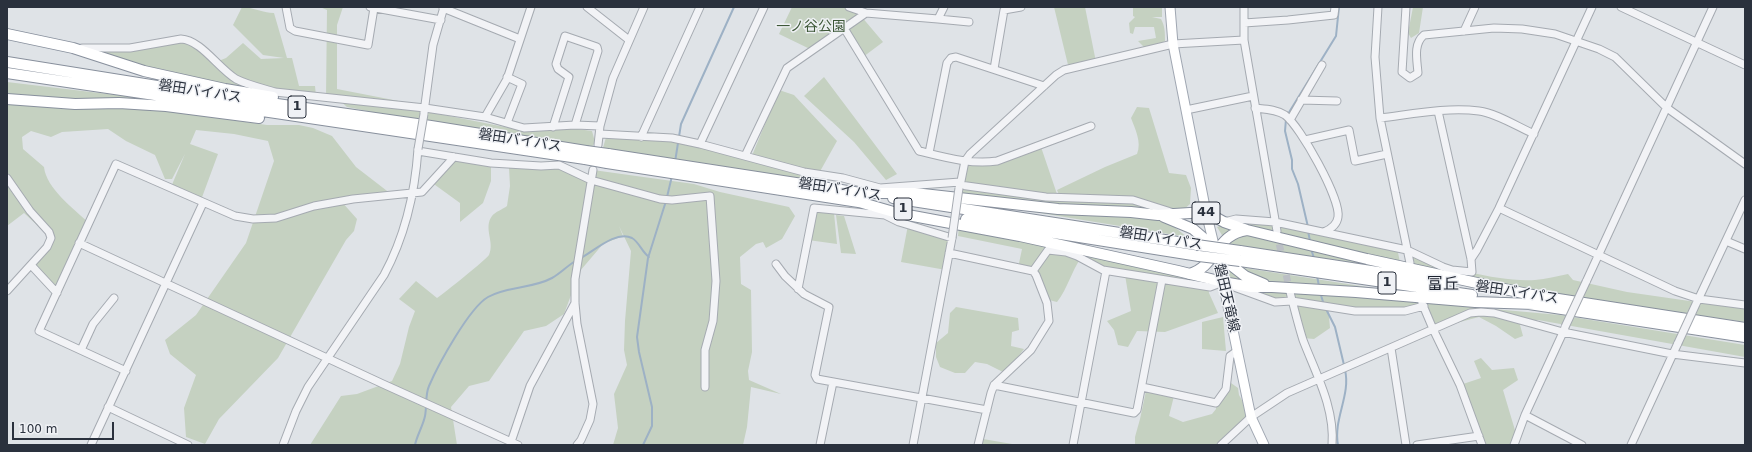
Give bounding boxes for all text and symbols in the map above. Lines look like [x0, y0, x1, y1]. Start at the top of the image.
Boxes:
park label: 一ノ谷公園 [776, 19, 846, 35]
street label: 磐田バイパス [157, 77, 243, 107]
road number: 1 [288, 96, 306, 118]
street label: 磐田バイパス [477, 126, 563, 156]
street label: 磐田バイパス [797, 175, 883, 205]
road number: 1 [894, 198, 912, 220]
road number: 44 [1192, 202, 1220, 224]
street label: 磐田バイパス [1118, 224, 1204, 254]
street label: 磐田天竜線 [1210, 262, 1242, 334]
road number: 1 [1378, 272, 1396, 294]
district label: 富丘 [1427, 275, 1459, 295]
street label: 磐田バイパス [1474, 278, 1560, 308]
scale bar [14, 414, 116, 440]
text: 100 m [19, 422, 57, 436]

